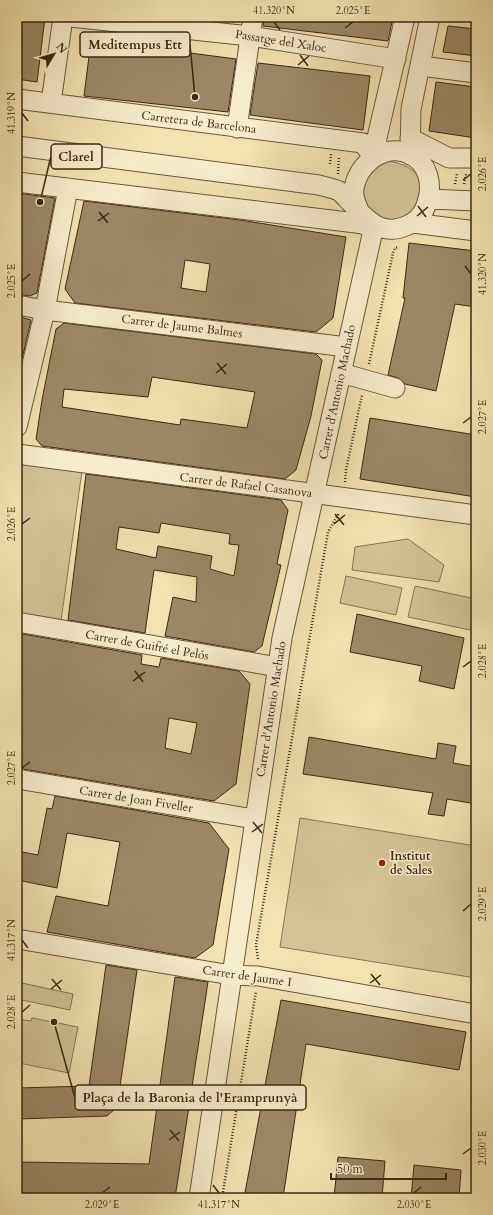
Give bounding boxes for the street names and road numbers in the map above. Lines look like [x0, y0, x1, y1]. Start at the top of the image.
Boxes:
street label: Passatge del Xaloc [234, 26, 328, 56]
street label: Carretera de Barcelona [141, 107, 258, 137]
street label: Carrer de Jaume Balmes [121, 311, 243, 341]
street label: Carrer d'Antonio Machado [315, 323, 359, 461]
street label: Carrer de Rafael Casanova [179, 469, 314, 501]
street label: Carrer de Guifré el Pelós [84, 626, 210, 664]
street label: Carrer d'Antonio Machado [252, 639, 290, 778]
street label: Carrer de Joan Fiveller [78, 782, 194, 816]
street label: Carrer de Jaume I [201, 962, 293, 990]

